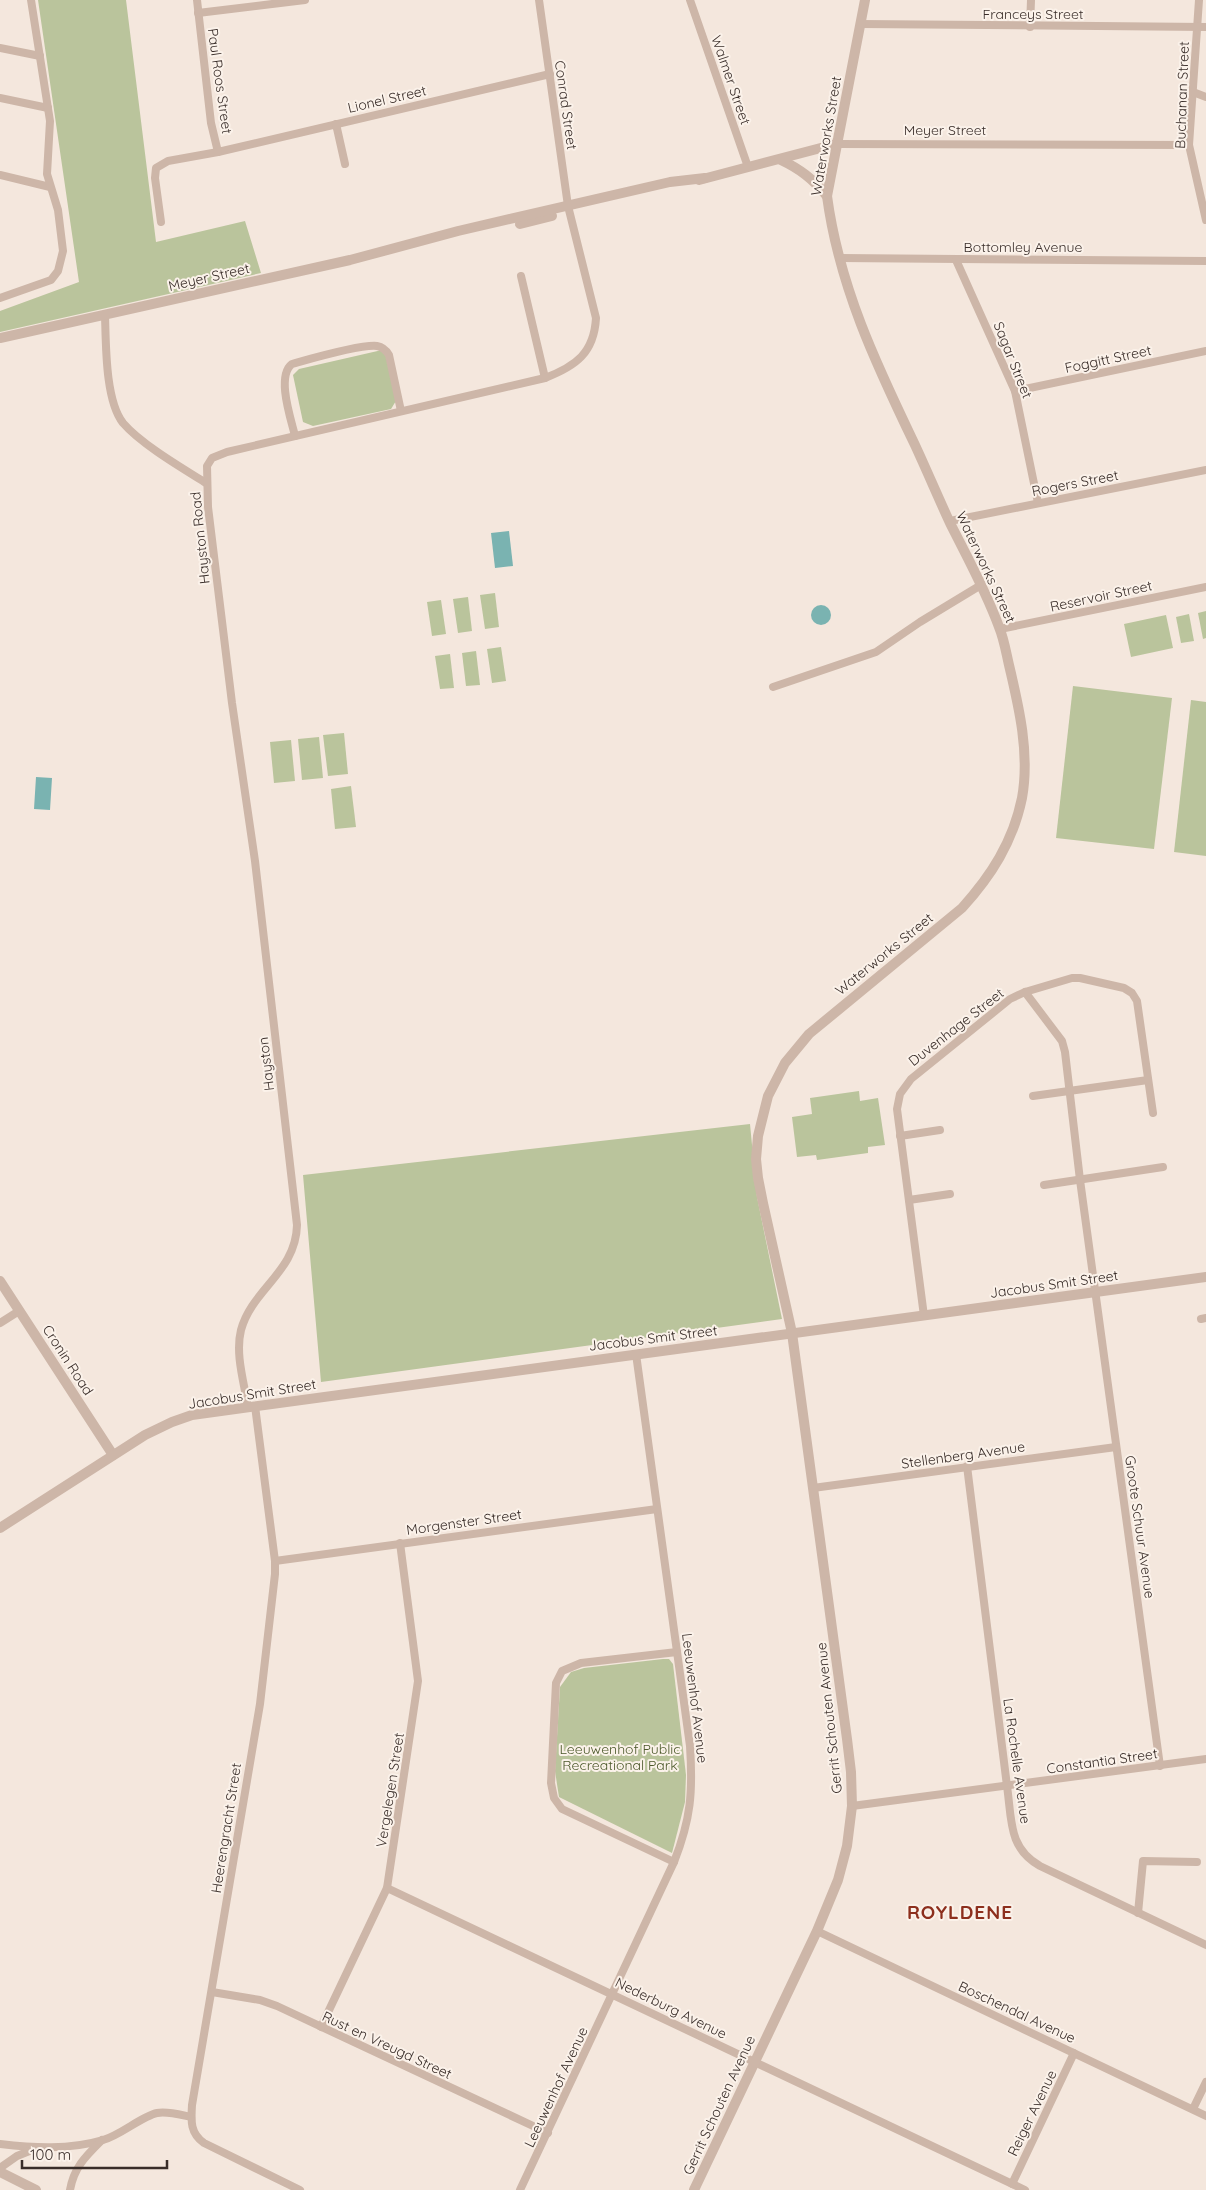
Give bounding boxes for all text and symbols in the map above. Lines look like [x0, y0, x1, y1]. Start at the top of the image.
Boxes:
street label: Franceys Street [982, 5, 1084, 23]
street label: Paul Roos Street [204, 27, 236, 135]
street label: Walmer Street [707, 33, 755, 127]
street label: Buchanan Street [1171, 41, 1193, 149]
street label: Conrad Street [551, 59, 581, 151]
street label: Waterworks Street [807, 75, 845, 197]
street label: Lionel Street [346, 81, 428, 117]
street label: Meyer Street [904, 121, 987, 139]
street label: Bottomley Avenue [964, 238, 1082, 256]
street label: Meyer Street [167, 259, 252, 295]
street label: Sagar Street [989, 319, 1037, 401]
street label: Foggitt Street [1063, 341, 1153, 377]
street label: Rogers Street [1030, 466, 1120, 500]
street label: Hayston Road [186, 491, 214, 585]
street label: Waterworks Street [952, 508, 1020, 626]
street label: Reservoir Street [1048, 576, 1154, 616]
street label: Waterworks Street [831, 909, 937, 999]
street label: Duvenhage Street [905, 984, 1008, 1070]
street label: Hayston [254, 1036, 278, 1092]
street label: Jacobus Smit Street [989, 1266, 1120, 1302]
street label: Cronin Road [39, 1321, 97, 1399]
street label: Jacobus Smit Street [588, 1321, 719, 1355]
street label: Jacobus Smit Street [187, 1375, 318, 1413]
street label: Stellenberg Avenue [900, 1437, 1026, 1473]
street label: Groote Schuur Avenue [1121, 1454, 1159, 1600]
street label: Morgenster Street [405, 1505, 523, 1539]
street label: Leeuwenhof Avenue [678, 1632, 712, 1764]
street label: Gerrit Schouten Avenue [812, 1641, 846, 1794]
street label: La Rochelle Avenue [999, 1697, 1035, 1825]
street label: Vergelegen Street [372, 1731, 408, 1849]
park label: Leeuwenhof Public Recreational Park [559, 1740, 681, 1774]
street label: Constantia Street [1045, 1744, 1159, 1778]
street label: Heerengracht Street [207, 1761, 245, 1894]
district label: ROYLDENE [907, 1900, 1013, 1924]
street label: Nederburg Avenue [612, 1973, 730, 2043]
street label: Boschendal Avenue [956, 1977, 1079, 2047]
street label: Rust en Vreugd Street [319, 2007, 455, 2083]
street label: Leeuwenhof Avenue [520, 2024, 592, 2150]
street label: Gerrit Schouten Avenue [679, 2032, 759, 2178]
street label: Reiger Avenue [1003, 2067, 1061, 2159]
scale bar [22, 2138, 168, 2170]
text: 100 m [30, 2145, 71, 2164]

